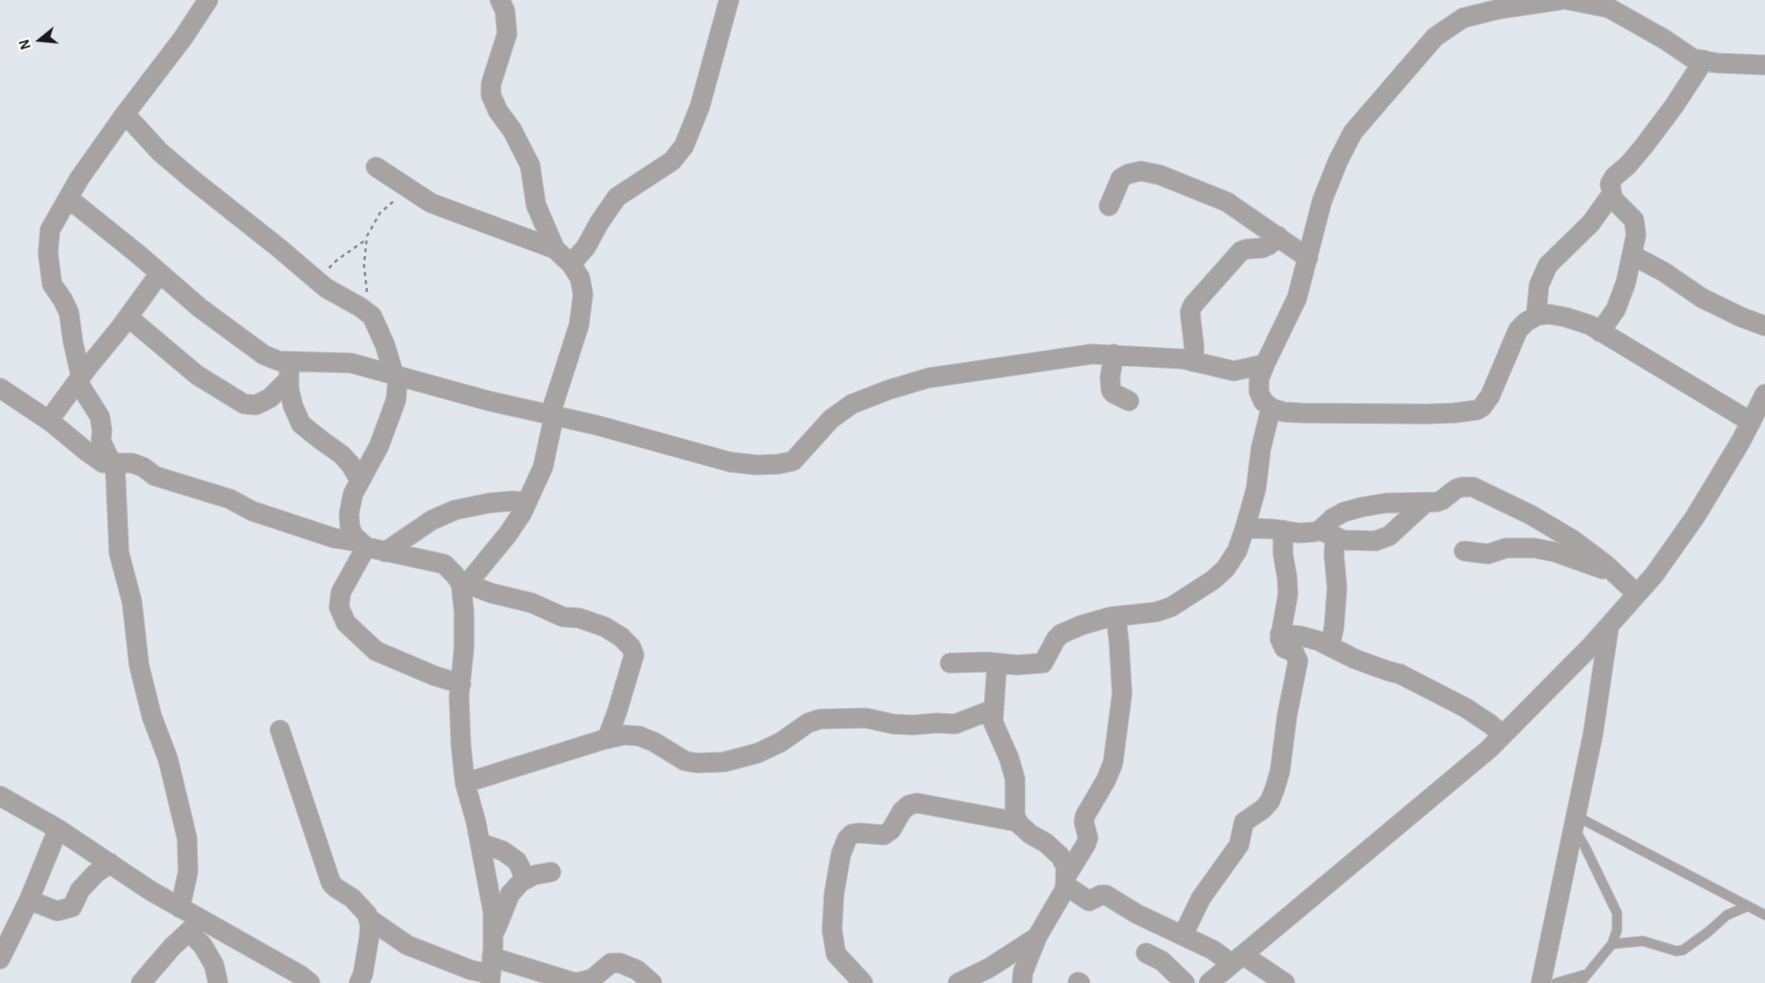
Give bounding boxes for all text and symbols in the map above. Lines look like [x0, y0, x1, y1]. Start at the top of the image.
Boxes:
north arrow [15, 15, 65, 65]
text: N [18, 38, 34, 51]

